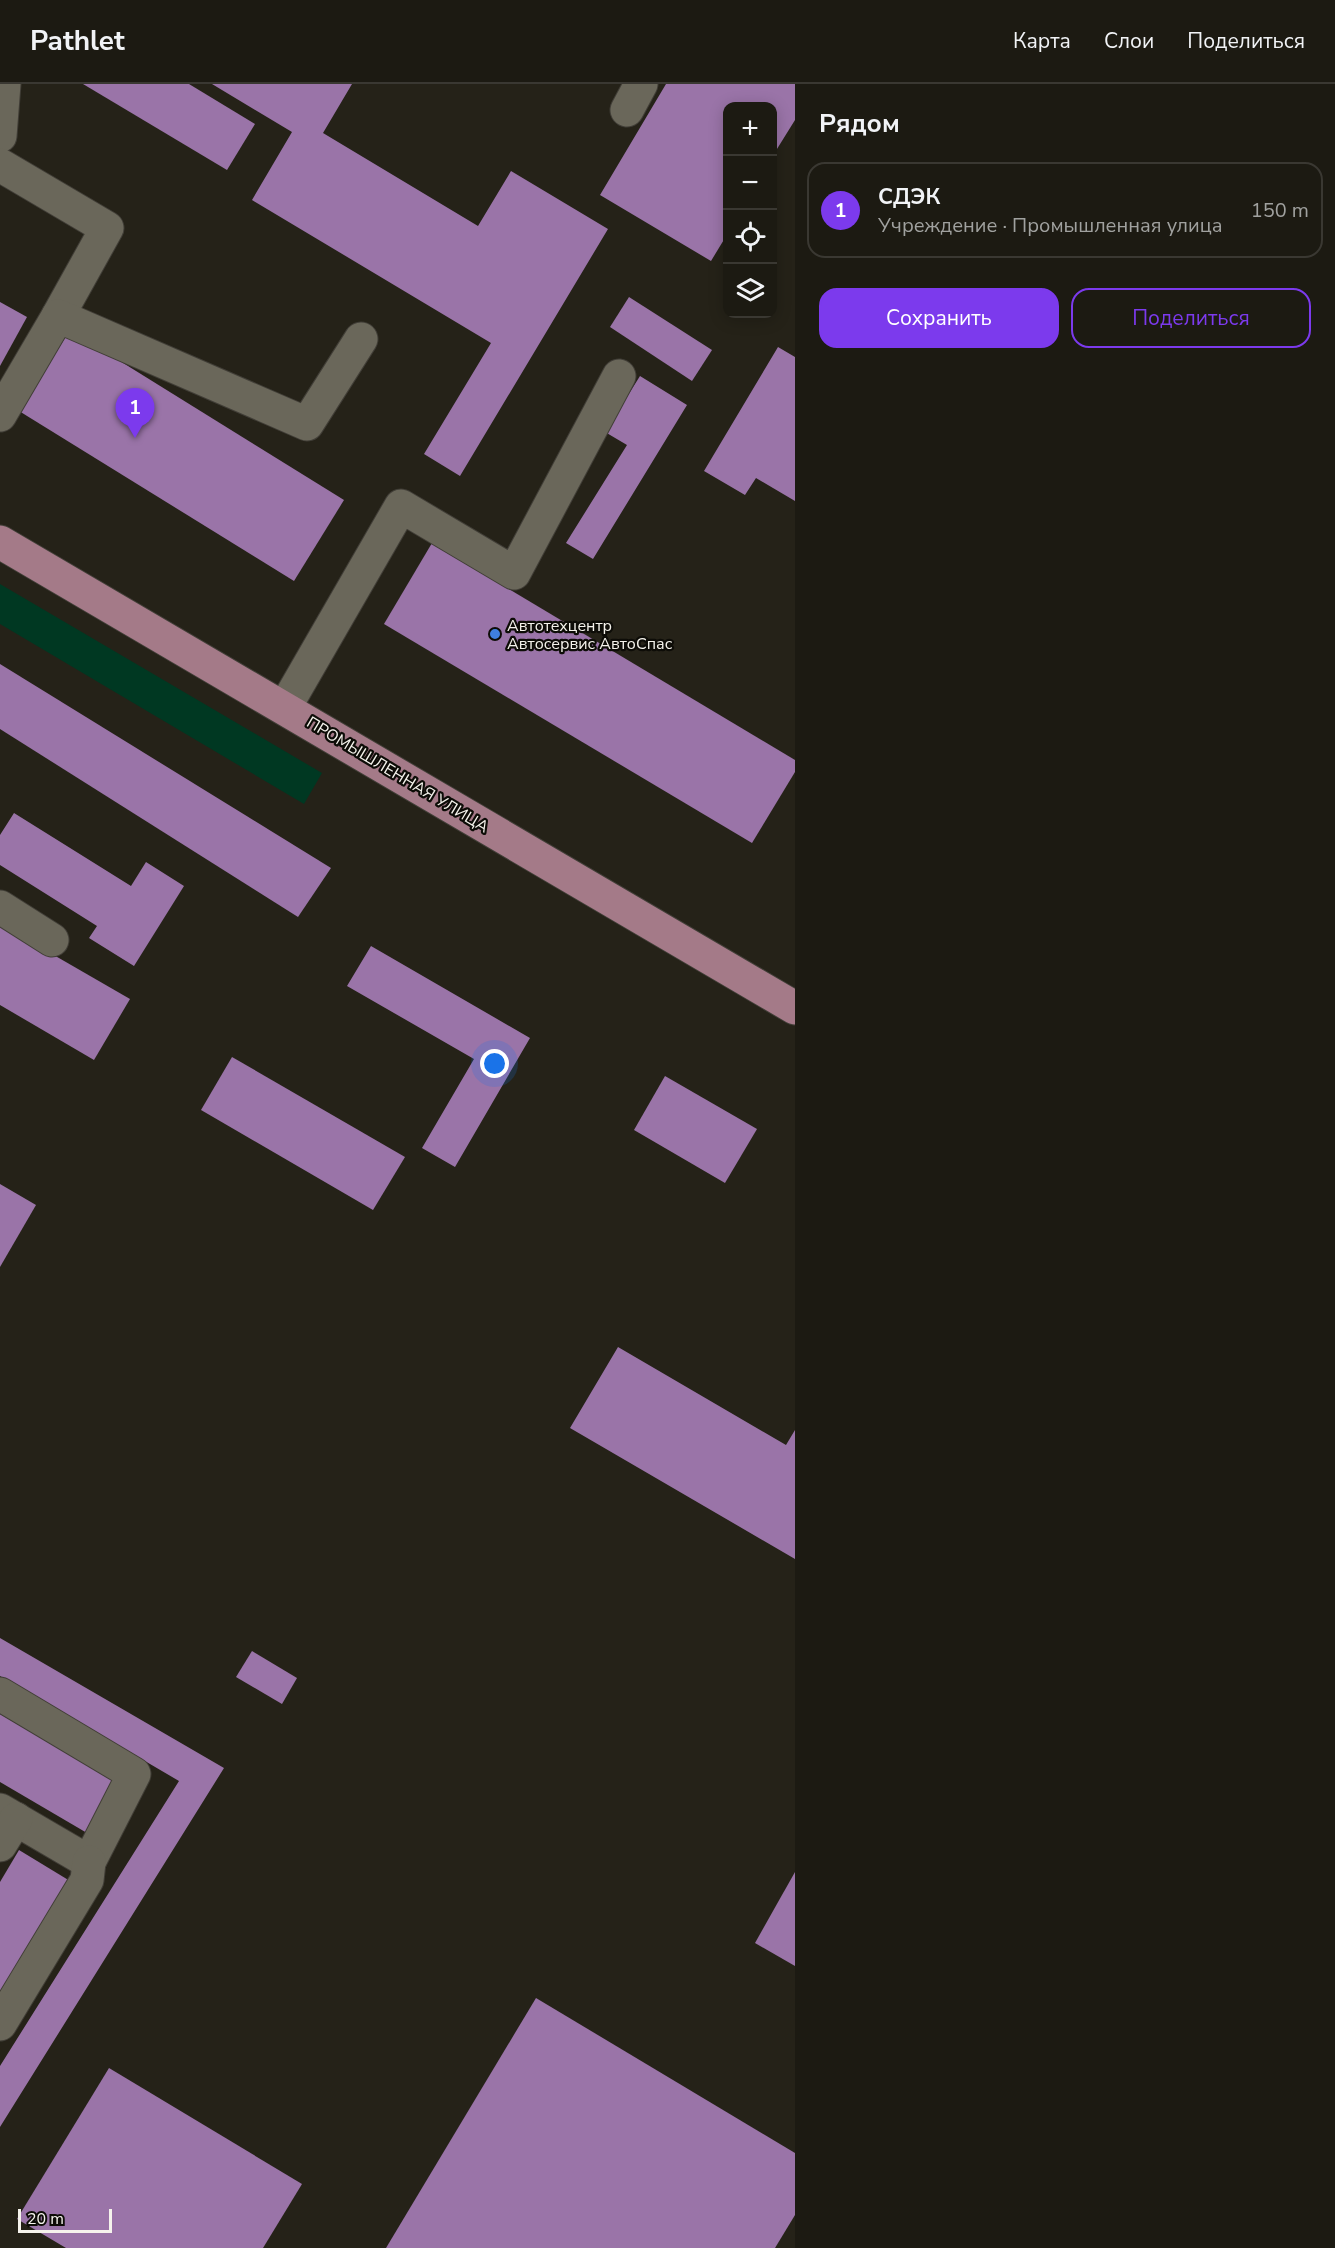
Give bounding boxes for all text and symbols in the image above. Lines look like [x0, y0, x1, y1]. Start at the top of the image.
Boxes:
text: Pathlet [30, 22, 125, 60]
text: Карта [1013, 27, 1071, 55]
text: Слои [1104, 27, 1154, 55]
text: Поделиться [1187, 27, 1305, 55]
map controls [723, 102, 777, 318]
button: + [723, 102, 777, 156]
text: Рядом [819, 106, 900, 141]
button: − [723, 156, 777, 210]
text: СДЭК [878, 182, 940, 212]
text: 1 [835, 197, 847, 224]
text: 150 m [1251, 197, 1309, 224]
button: locate [723, 210, 777, 264]
text: Учреждение · Промышленная улица [878, 212, 1222, 239]
button: layers [723, 264, 777, 318]
button: Сохранить [819, 288, 1059, 348]
button: Поделиться [1071, 288, 1311, 348]
pin: 1 [116, 388, 154, 438]
place label: Автотехцентр Автосервис АвтоСпас [507, 615, 673, 655]
marker: Автотехцентр Автосервис АвтоСпас [488, 627, 502, 641]
street label: ПРОМЫШЛЕННАЯ УЛИЦА [302, 712, 493, 838]
your location [480, 1049, 509, 1078]
scale bar [18, 2206, 112, 2234]
text: 20 m [27, 2208, 64, 2230]

